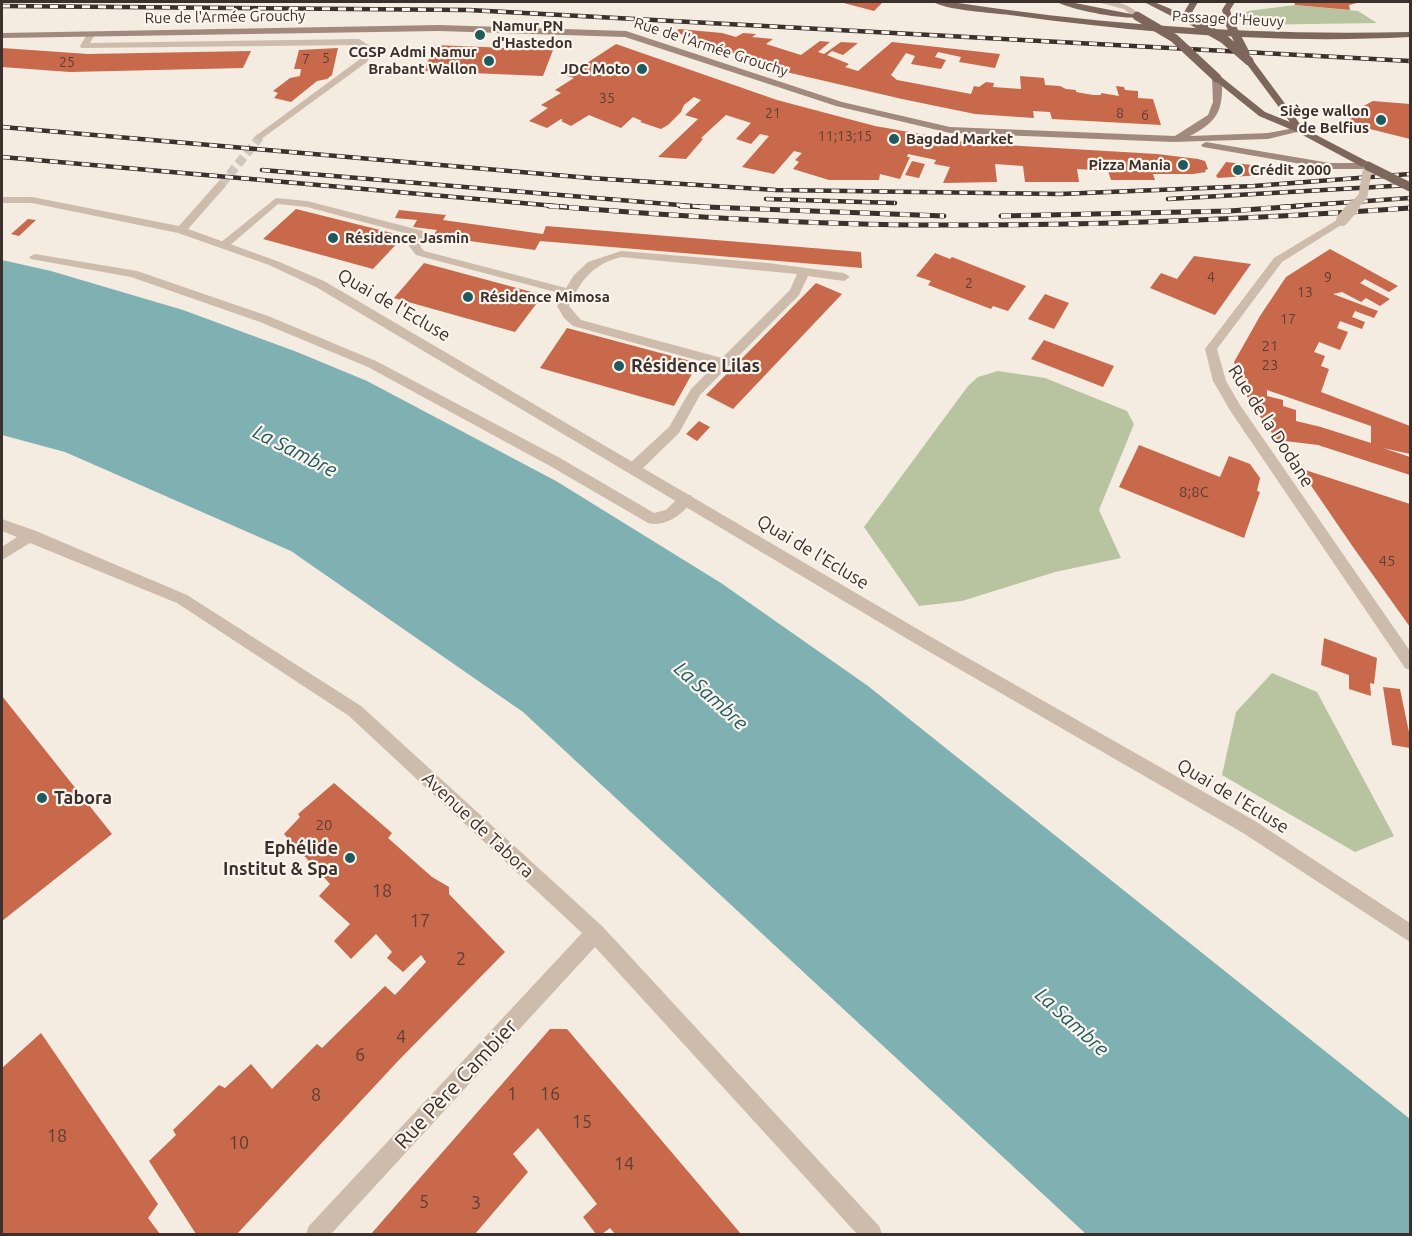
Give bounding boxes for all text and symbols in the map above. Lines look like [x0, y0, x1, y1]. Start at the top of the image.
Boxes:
street label: Rue de l'Armée Grouchy [145, 7, 305, 27]
street label: Passage d'Heuvy [1172, 7, 1284, 31]
street label: Rue de l'Armée Grouchy [632, 14, 790, 80]
place label: Namur PN d'Hastedon [492, 17, 572, 52]
marker: Namur PN d'Hastedon [473, 28, 487, 42]
place label: CGSP Admi Namur Brabant Wallon [349, 43, 477, 78]
house number: 5 [322, 50, 330, 66]
house number: 7 [302, 51, 310, 67]
house number: 25 [59, 54, 75, 70]
marker: CGSP Admi Namur Brabant Wallon [482, 54, 496, 68]
place label: JDC Moto [560, 60, 630, 78]
marker: JDC Moto [635, 62, 649, 76]
house number: 35 [599, 90, 615, 106]
place label: Siège wallon de Belfius [1280, 102, 1369, 137]
house number: 21 [765, 105, 781, 121]
house number: 8 [1116, 105, 1124, 121]
house number: 6 [1141, 107, 1149, 123]
marker: Siège wallon de Belfius [1374, 113, 1388, 127]
house number: 11;13;15 [818, 128, 872, 144]
place label: Bagdad Market [906, 130, 1013, 148]
marker: Bagdad Market [887, 132, 901, 146]
place label: Pizza Mania [1089, 156, 1171, 174]
marker: Pizza Mania [1176, 158, 1190, 172]
place label: Crédit 2000 [1250, 161, 1331, 179]
marker: Crédit 2000 [1231, 163, 1245, 177]
place label: Résidence Jasmin [345, 229, 469, 247]
marker: Résidence Jasmin [326, 231, 340, 245]
street label: Quai de l'Ecluse [334, 264, 454, 346]
house number: 4 [1207, 269, 1215, 285]
house number: 9 [1324, 269, 1332, 285]
house number: 2 [965, 275, 973, 291]
house number: 13 [1297, 284, 1313, 300]
place label: Résidence Mimosa [480, 288, 610, 306]
marker: Résidence Mimosa [461, 290, 475, 304]
house number: 17 [1280, 311, 1296, 327]
house number: 21 [1262, 337, 1278, 355]
place label: Résidence Lilas [631, 355, 760, 377]
house number: 23 [1262, 356, 1278, 374]
marker: Résidence Lilas [612, 359, 626, 373]
street label: Rue de la Dodane [1223, 361, 1319, 491]
water label: La Sambre [249, 420, 341, 482]
house number: 8;8C [1179, 483, 1209, 501]
street label: Quai de l'Ecluse [753, 510, 873, 594]
house number: 45 [1379, 552, 1395, 570]
water label: La Sambre [669, 657, 753, 735]
street label: Quai de l'Ecluse [1173, 754, 1293, 838]
street label: Avenue de Tabora [418, 768, 538, 882]
place label: Tabora [54, 787, 112, 809]
marker: Tabora [35, 791, 49, 805]
house number: 20 [316, 816, 332, 834]
place label: Ephélide Institut & Spa [223, 837, 338, 880]
marker: Ephélide Institut & Spa [343, 851, 357, 865]
house number: 18 [372, 880, 392, 902]
house number: 17 [410, 910, 430, 932]
house number: 2 [456, 948, 466, 970]
water label: La Sambre [1030, 983, 1114, 1061]
street label: Rue Père Cambier [389, 1014, 523, 1154]
house number: 4 [396, 1026, 406, 1048]
house number: 6 [355, 1044, 365, 1066]
house number: 1 [507, 1083, 517, 1105]
house number: 16 [540, 1083, 560, 1105]
house number: 8 [311, 1084, 321, 1106]
house number: 15 [572, 1111, 592, 1133]
house number: 18 [47, 1125, 67, 1147]
house number: 10 [229, 1132, 249, 1154]
house number: 14 [614, 1153, 634, 1175]
house number: 5 [419, 1191, 429, 1213]
house number: 3 [471, 1192, 481, 1214]

